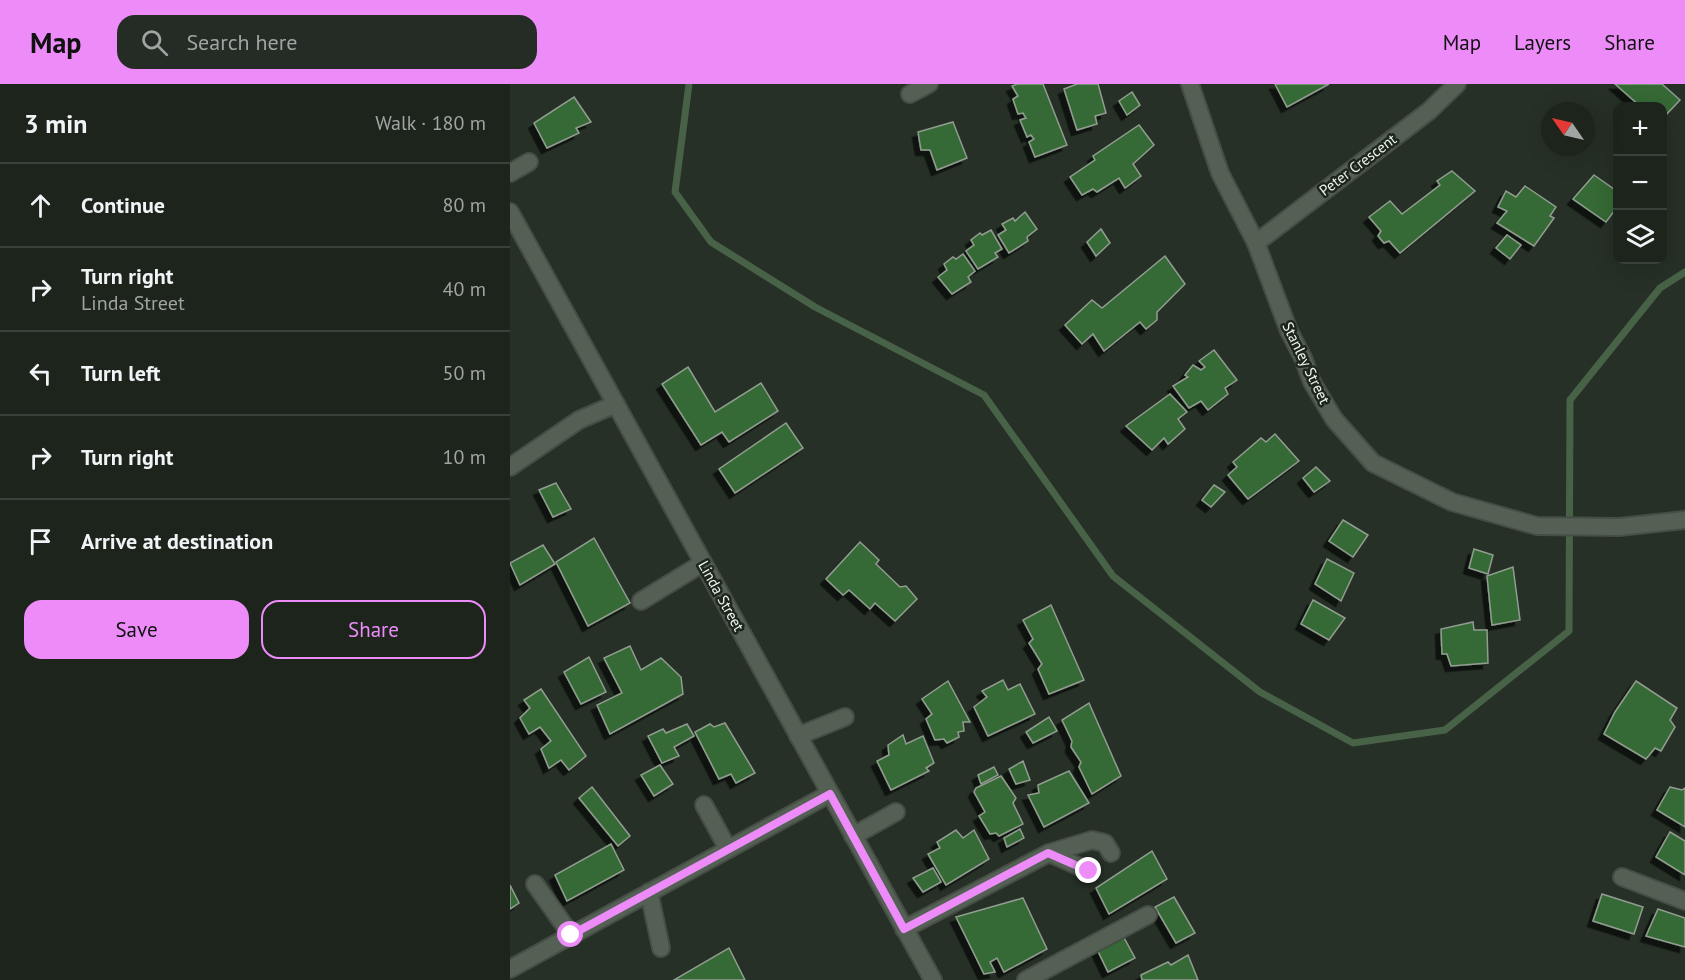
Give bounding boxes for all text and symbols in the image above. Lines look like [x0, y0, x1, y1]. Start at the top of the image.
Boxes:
search box [117, 15, 537, 69]
text: Map [30, 24, 81, 61]
icon: search [138, 26, 171, 59]
text: Search here [186, 28, 297, 56]
text: Map [1443, 29, 1481, 56]
text: Layers [1514, 29, 1571, 56]
text: Share [1604, 29, 1655, 56]
north arrow [1541, 102, 1595, 156]
map controls [1613, 102, 1667, 264]
button: + [1613, 102, 1667, 156]
text: 3 min [24, 107, 87, 140]
text: Walk · 180 m [375, 110, 486, 136]
street label: Peter Crescent [1315, 129, 1400, 200]
button: − [1613, 156, 1667, 210]
icon: ahead [24, 189, 57, 222]
text: Continue [81, 191, 165, 219]
text: 80 m [443, 192, 486, 218]
button: layers [1613, 210, 1667, 264]
text: Turn right [81, 262, 173, 290]
icon: right [24, 273, 57, 306]
text: 40 m [443, 276, 486, 302]
text: Linda Street [81, 290, 185, 316]
street label: Stanley Street [1278, 319, 1335, 407]
icon: left [24, 357, 57, 390]
text: Turn left [81, 359, 161, 387]
text: 50 m [443, 360, 486, 386]
icon: right [24, 441, 57, 474]
text: Turn right [81, 443, 173, 471]
text: 10 m [443, 444, 486, 470]
icon: arrive [24, 525, 57, 558]
text: Arrive at destination [81, 527, 273, 555]
street label: Linda Street [694, 557, 749, 634]
button: Save [24, 600, 249, 659]
button: Share [261, 600, 486, 659]
route end [1075, 857, 1101, 883]
route start [557, 921, 583, 947]

